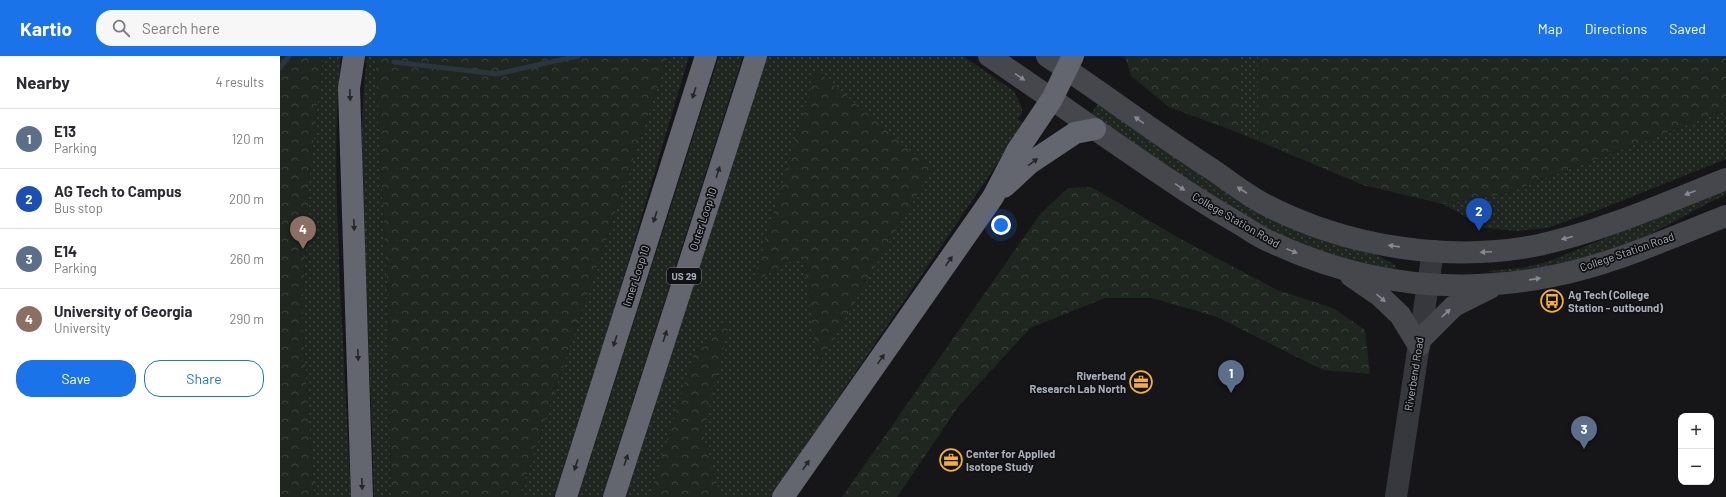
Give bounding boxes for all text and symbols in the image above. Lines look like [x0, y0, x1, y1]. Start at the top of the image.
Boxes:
search box [96, 10, 376, 46]
text: Kartio [20, 17, 72, 40]
icon: search [110, 17, 132, 39]
text: Search here [142, 19, 220, 37]
text: Map [1538, 20, 1563, 37]
text: Directions [1585, 20, 1647, 37]
text: Saved [1669, 20, 1706, 37]
text: Nearby [16, 72, 70, 92]
text: 4 results [216, 74, 264, 90]
one-way arrow [1015, 74, 1026, 81]
one-way arrow [691, 87, 697, 99]
one-way arrow [347, 89, 353, 102]
one-way arrow [1134, 116, 1144, 124]
text: E13 [54, 122, 76, 140]
text: 1 [27, 131, 31, 147]
text: 120 m [232, 131, 264, 147]
text: Parking [54, 140, 97, 156]
one-way arrow [1027, 158, 1038, 166]
one-way arrow [715, 166, 721, 178]
text: AG Tech to Campus [54, 182, 182, 200]
one-way arrow [1174, 183, 1185, 191]
street label: Outer Loop 10 [686, 186, 719, 252]
one-way arrow [1237, 186, 1247, 194]
street label: College Station Road [1190, 189, 1282, 250]
text: 2 [25, 191, 33, 207]
text: 200 m [229, 191, 264, 207]
one-way arrow [1683, 191, 1695, 197]
pin: 2 [1466, 198, 1492, 231]
text: Bus stop [54, 200, 103, 216]
one-way arrow [652, 211, 658, 223]
your location [991, 215, 1011, 235]
pin: 4 [290, 216, 316, 249]
one-way arrow [351, 219, 357, 232]
street label: College Station Road [1578, 229, 1676, 274]
one-way arrow [1561, 235, 1574, 241]
text: E14 [54, 242, 77, 260]
one-way arrow [1388, 243, 1400, 249]
street label: Inner Loop 10 [620, 244, 651, 308]
one-way arrow [1480, 248, 1492, 255]
one-way arrow [1287, 249, 1299, 255]
text: 3 [25, 251, 33, 267]
text: 260 m [230, 251, 264, 267]
one-way arrow [945, 256, 953, 266]
text: Parking [54, 260, 97, 276]
road number: US 29 [667, 268, 701, 284]
one-way arrow [1529, 276, 1541, 282]
bus stop icon: Ag Tech (College Station - outbound) [1539, 288, 1565, 314]
place label: Ag Tech (College Station - outbound) [1568, 288, 1663, 314]
one-way arrow [1376, 293, 1387, 302]
text: University of Georgia [54, 302, 192, 320]
one-way arrow [1441, 309, 1452, 318]
text: 4 [25, 311, 33, 327]
text: 290 m [230, 311, 264, 327]
text: University [54, 320, 111, 336]
one-way arrow [662, 330, 668, 342]
one-way arrow [612, 335, 618, 347]
street label: Riverbend Road [1401, 336, 1426, 412]
one-way arrow [355, 349, 361, 362]
one-way arrow [877, 354, 885, 364]
button: Save [16, 360, 136, 397]
button: Share [144, 360, 264, 397]
pin: 1 [1218, 360, 1244, 393]
place label: Riverbend Research Lab North [1029, 369, 1126, 395]
office icon: Riverbend Research Lab North [1128, 369, 1154, 395]
map controls [1678, 413, 1714, 485]
button: + [1678, 413, 1714, 449]
pin: 3 [1571, 416, 1597, 449]
office icon: Center for Applied Isotope Study [938, 447, 964, 473]
place label: Center for Applied Isotope Study [966, 447, 1055, 473]
button: − [1678, 449, 1714, 485]
one-way arrow [623, 454, 629, 466]
one-way arrow [573, 459, 579, 471]
one-way arrow [802, 460, 810, 470]
one-way arrow [359, 478, 365, 491]

